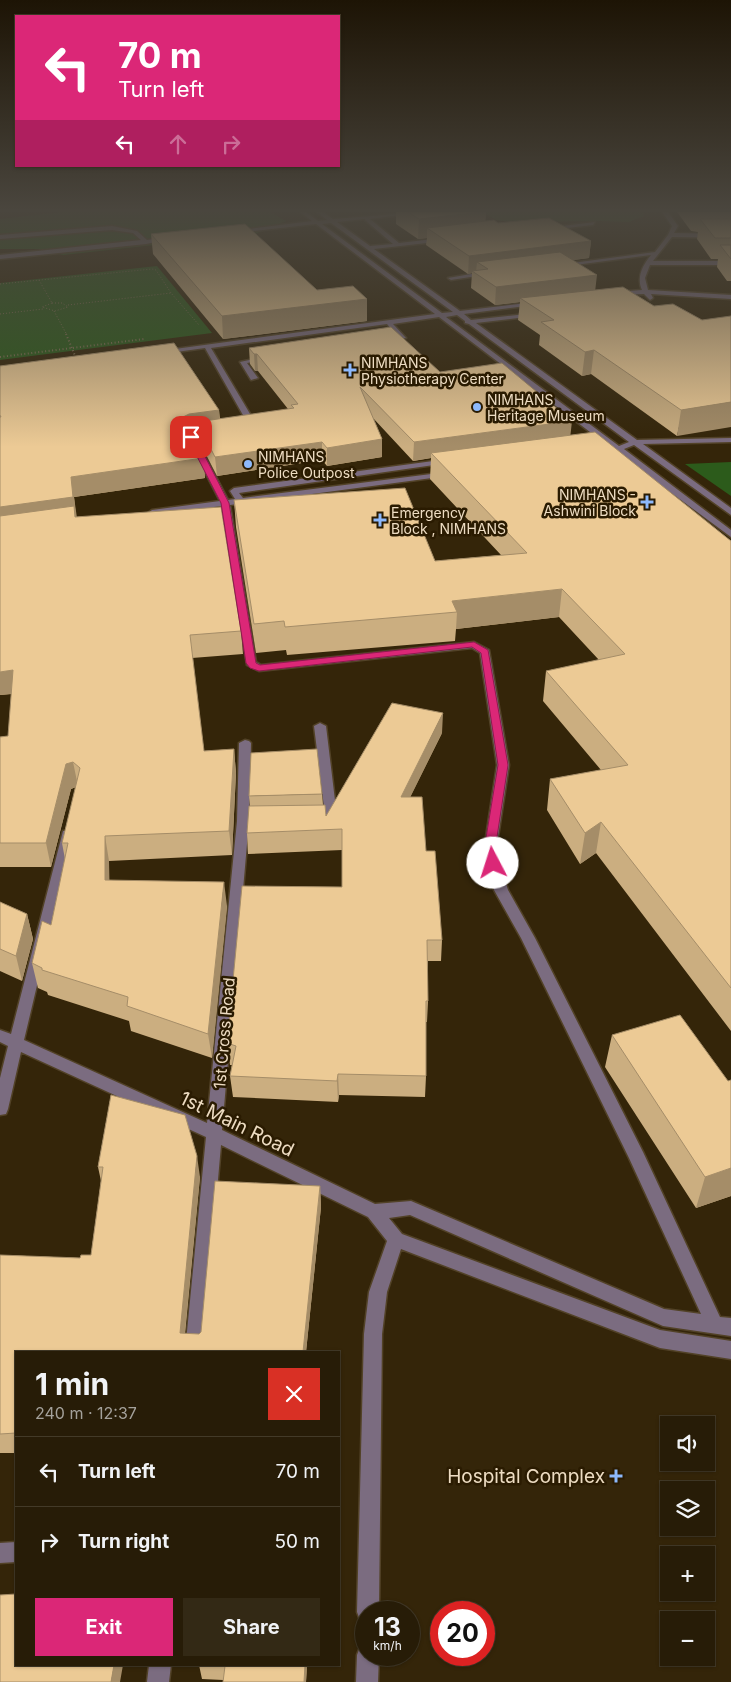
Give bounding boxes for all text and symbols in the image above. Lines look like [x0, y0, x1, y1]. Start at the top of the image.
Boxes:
text: 70 m [118, 34, 202, 76]
icon: left [35, 35, 100, 100]
text: Turn left [118, 76, 204, 102]
icon: left [111, 130, 139, 158]
icon: ahead [164, 130, 192, 158]
icon: right [217, 130, 245, 158]
place label: NIMHANS Physiotherapy Center [361, 354, 504, 387]
marker: NIMHANS Physiotherapy Center [343, 363, 357, 377]
place label: NIMHANS Heritage Museum [487, 391, 605, 424]
marker: NIMHANS Heritage Museum [471, 401, 483, 413]
pin [170, 416, 212, 458]
icon: arrive [177, 423, 205, 451]
place label: NIMHANS Police Outpost [258, 448, 355, 481]
marker: NIMHANS Police Outpost [242, 458, 254, 470]
place label: NIMHANS - Ashwini Block [544, 486, 636, 519]
marker: NIMHANS - Ashwini Block [640, 495, 654, 509]
place label: Emergency Block , NIMHANS [391, 504, 506, 537]
marker: Emergency Block , NIMHANS [373, 513, 387, 527]
position arrow [466, 836, 518, 888]
street label: 1st Cross Road [209, 976, 239, 1090]
street label: 1st Main Road [176, 1086, 298, 1162]
text: 1 min [35, 1366, 109, 1402]
button: close [268, 1368, 320, 1420]
text: 240 m · 12:37 [35, 1403, 137, 1423]
map controls [660, 1416, 715, 1666]
button: sound [660, 1416, 715, 1471]
icon: left [35, 1458, 63, 1486]
text: Turn left [78, 1460, 156, 1483]
text: 70 m [276, 1460, 320, 1483]
place label: Hospital Complex [447, 1465, 605, 1488]
marker: Hospital Complex [609, 1469, 623, 1483]
button: layers [660, 1481, 715, 1536]
icon: right [35, 1528, 63, 1556]
text: Turn right [78, 1530, 169, 1553]
text: 50 m [274, 1530, 320, 1553]
button: + [660, 1546, 715, 1601]
button: Exit [35, 1598, 173, 1656]
button: Share [183, 1598, 320, 1656]
speed limit sign: 20 [430, 1601, 495, 1666]
button: − [660, 1611, 715, 1666]
text: 13 [374, 1612, 401, 1642]
text: km/h [373, 1638, 402, 1653]

